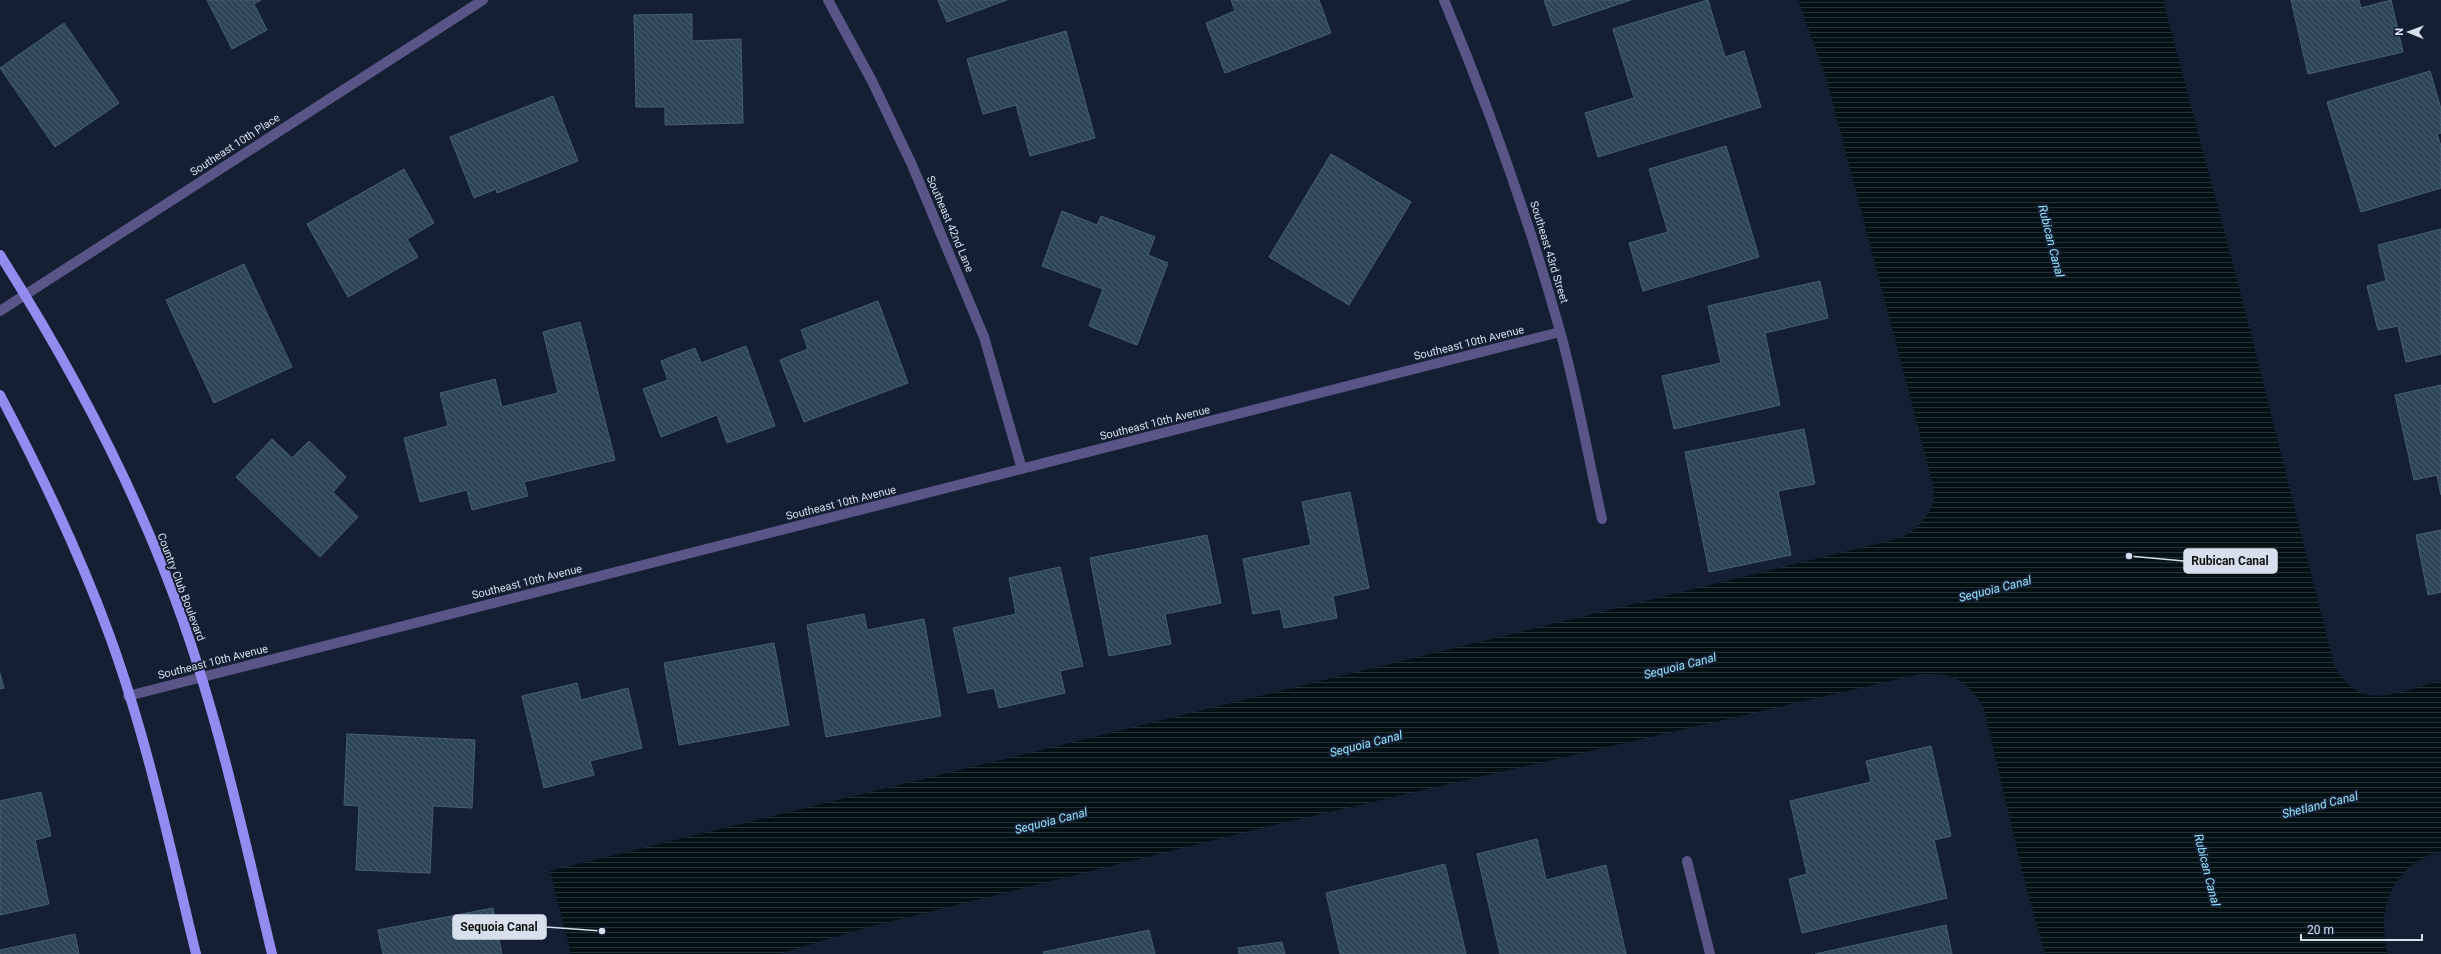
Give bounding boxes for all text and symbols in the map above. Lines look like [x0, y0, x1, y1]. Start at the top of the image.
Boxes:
north arrow [2389, 12, 2429, 52]
text: N [2393, 28, 2406, 36]
street label: Southeast 10th Place [188, 111, 282, 179]
street label: Southeast 42nd Lane [924, 174, 976, 274]
street label: Southeast 43rd Street [1527, 199, 1571, 305]
water label: Rubican Canal [2035, 203, 2067, 279]
street label: Southeast 10th Avenue [1413, 323, 1526, 363]
street label: Southeast 10th Avenue [1099, 403, 1212, 443]
street label: Southeast 10th Avenue [785, 483, 898, 523]
street label: Country Club Boulevard [154, 531, 208, 643]
callout: Rubican Canal [2184, 549, 2277, 573]
text: Rubican Canal [2191, 554, 2269, 568]
street label: Southeast 10th Avenue [471, 562, 584, 602]
water label: Sequoia Canal [1957, 573, 2033, 605]
street label: Southeast 10th Avenue [157, 642, 270, 682]
water label: Sequoia Canal [1642, 650, 1718, 682]
water label: Sequoia Canal [1328, 728, 1404, 760]
water label: Shetland Canal [2281, 789, 2360, 821]
water label: Sequoia Canal [1013, 805, 1089, 837]
water label: Rubican Canal [2191, 832, 2223, 908]
callout: Sequoia Canal [453, 915, 546, 939]
scale bar [2301, 916, 2422, 942]
text: Sequoia Canal [460, 920, 538, 934]
text: 20 m [2307, 923, 2334, 937]

